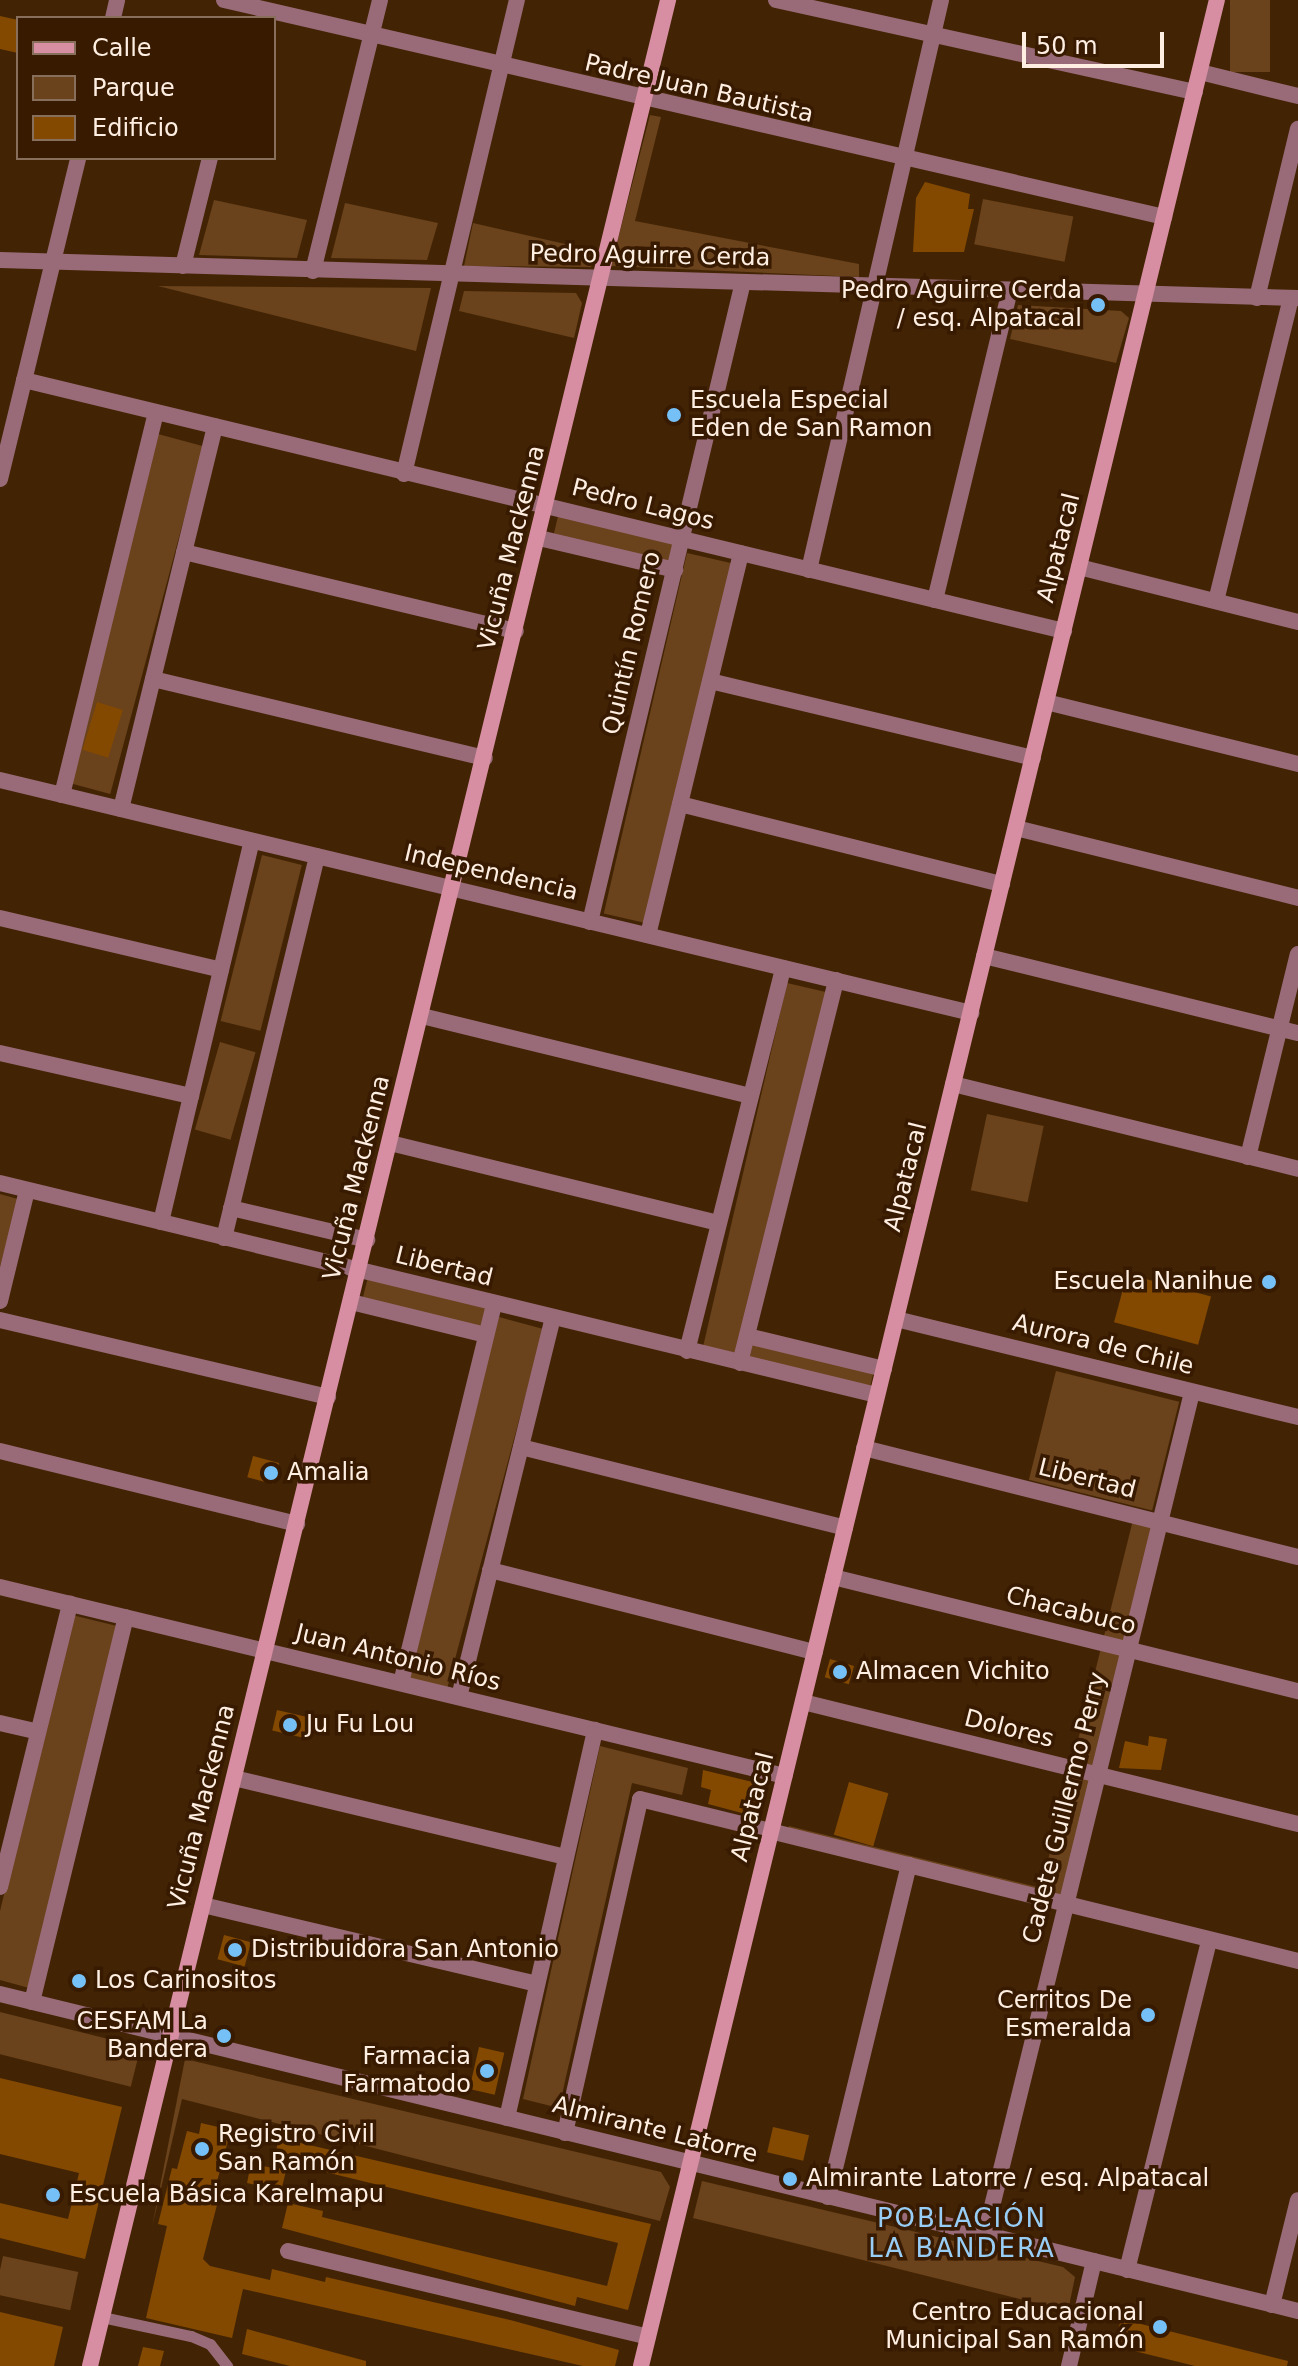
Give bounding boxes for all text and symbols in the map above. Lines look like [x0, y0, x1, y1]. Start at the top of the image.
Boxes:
legend [16, 16, 276, 160]
scale bar [1026, 16, 1168, 66]
text: 50 m [1036, 32, 1098, 60]
text: Calle [92, 34, 152, 62]
street label: Padre Juan Bautista [582, 49, 816, 129]
text: Parque [92, 74, 175, 102]
text: Edificio [92, 114, 179, 142]
street label: Pedro Aguirre Cerda [529, 240, 771, 272]
place label: Pedro Aguirre Cerda / esq. Alpatacal [841, 277, 1082, 333]
marker: Pedro Aguirre Cerda / esq. Alpatacal [1089, 296, 1107, 314]
place label: Escuela Especial Eden de San Ramon [690, 387, 933, 443]
marker: Escuela Especial Eden de San Ramon [665, 406, 683, 424]
street label: Vicuña Mackenna [473, 443, 551, 653]
street label: Pedro Lagos [569, 473, 717, 537]
street label: Alpatacal [1032, 490, 1086, 606]
street label: Quintín Romero [597, 548, 667, 738]
street label: Independencia [401, 839, 581, 907]
street label: Vicuña Mackenna [318, 1073, 396, 1283]
street label: Alpatacal [879, 1119, 933, 1235]
street label: Libertad [392, 1241, 496, 1293]
place label: Escuela Nanihue [1053, 1268, 1253, 1296]
marker: Escuela Nanihue [1260, 1273, 1278, 1291]
street label: Aurora de Chile [1009, 1309, 1197, 1381]
street label: Libertad [1035, 1453, 1139, 1505]
place label: Amalia [287, 1459, 370, 1487]
marker: Amalia [262, 1464, 280, 1482]
street label: Chacabuco [1003, 1581, 1139, 1641]
street label: Juan Antonio Ríos [292, 1619, 504, 1697]
place label: Almacen Vichito [856, 1658, 1050, 1686]
marker: Almacen Vichito [831, 1663, 849, 1681]
street label: Cadete Guillermo Perry [1017, 1669, 1113, 1947]
street label: Vicuña Mackenna [163, 1702, 241, 1912]
street label: Dolores [961, 1704, 1057, 1754]
place label: Ju Fu Lou [306, 1711, 414, 1739]
marker: Ju Fu Lou [281, 1716, 299, 1734]
street label: Alpatacal [726, 1749, 780, 1865]
place label: Distribuidora San Antonio [251, 1936, 559, 1964]
marker: Distribuidora San Antonio [226, 1941, 244, 1959]
place label: Los Carinositos [95, 1967, 276, 1995]
marker: Los Carinositos [70, 1972, 88, 1990]
place label: Cerritos De Esmeralda [997, 1987, 1132, 2043]
marker: Cerritos De Esmeralda [1139, 2006, 1157, 2024]
place label: CESFAM La Bandera [76, 2008, 208, 2064]
marker: CESFAM La Bandera [215, 2027, 233, 2045]
place label: Farmacia Farmatodo [343, 2043, 471, 2099]
marker: Farmacia Farmatodo [478, 2062, 496, 2080]
street label: Almirante Latorre [549, 2091, 761, 2169]
place label: Registro Civil San Ramón [218, 2121, 375, 2177]
marker: Registro Civil San Ramón [193, 2140, 211, 2158]
place label: Almirante Latorre / esq. Alpatacal [806, 2165, 1209, 2193]
marker: Almirante Latorre / esq. Alpatacal [781, 2170, 799, 2188]
place label: Escuela Básica Karelmapu [69, 2181, 384, 2209]
marker: Escuela Básica Karelmapu [44, 2186, 62, 2204]
district label: POBLACIÓN LA BANDERA [868, 2203, 1056, 2264]
place label: Centro Educacional Municipal San Ramón [885, 2299, 1144, 2355]
marker: Centro Educacional Municipal San Ramón [1151, 2318, 1169, 2336]

